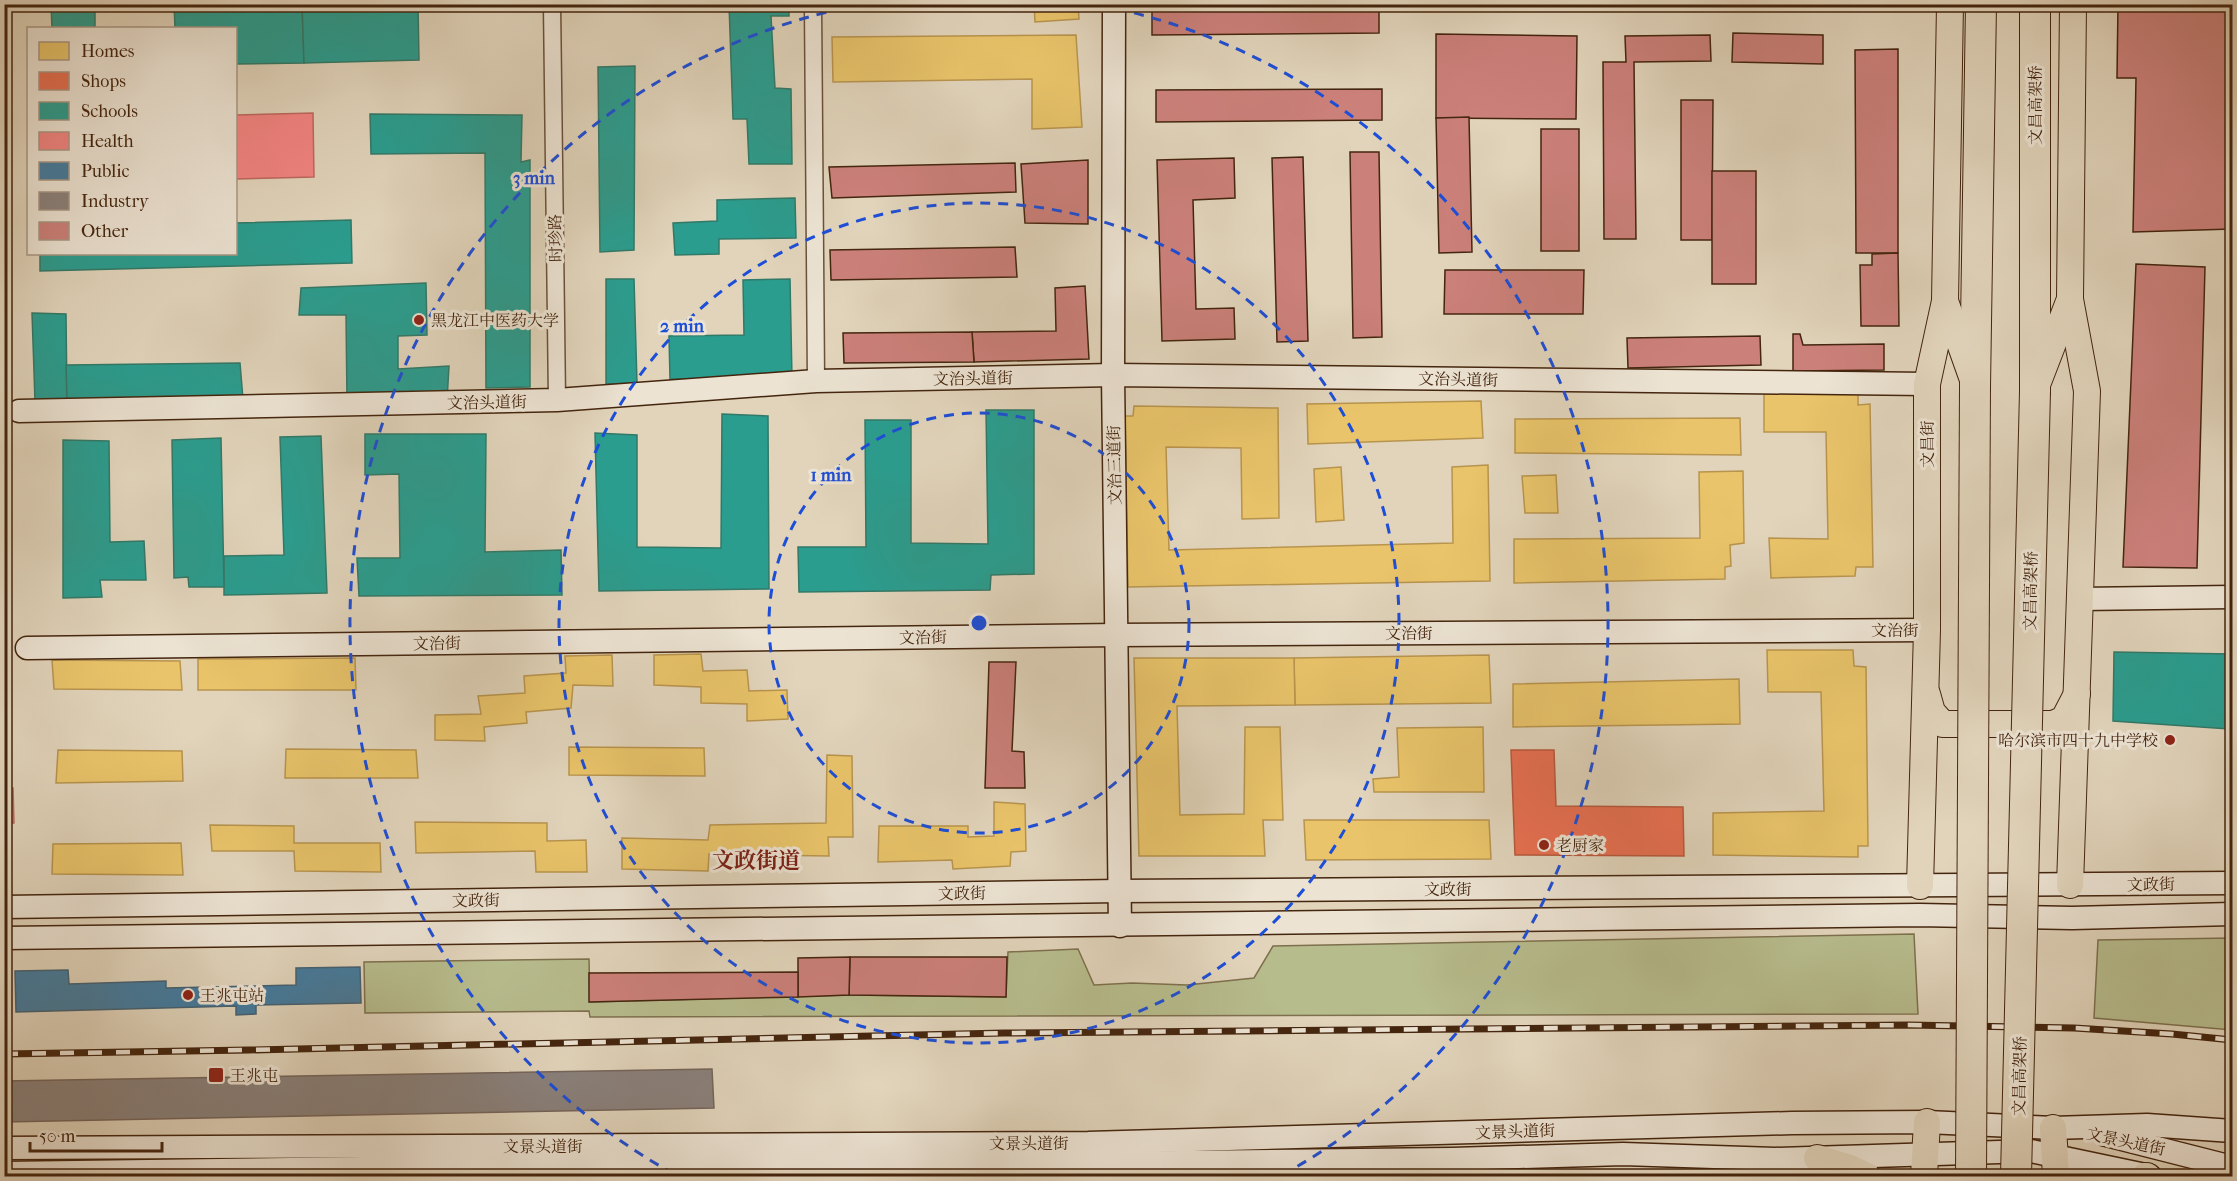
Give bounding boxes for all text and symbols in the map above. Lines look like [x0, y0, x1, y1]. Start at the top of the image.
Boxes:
legend [27, 27, 237, 255]
text: Homes [81, 41, 135, 62]
street label: 文昌高架桥 [2026, 65, 2045, 145]
text: Shops [81, 71, 126, 92]
text: Schools [81, 101, 138, 122]
text: Health [81, 131, 134, 152]
text: Public [81, 161, 129, 182]
text: 3 min [513, 168, 556, 189]
text: Industry [81, 191, 150, 212]
street label: 时珍路 [546, 214, 565, 262]
text: Other [81, 221, 129, 242]
place label: 黑龙江中医药大学 [431, 311, 559, 330]
marker: 黑龙江中医药大学 [412, 313, 426, 327]
text: 2 min [660, 316, 704, 337]
street label: 文治头道街 [933, 368, 1013, 389]
street label: 文治头道街 [1418, 369, 1498, 390]
street label: 文治头道街 [447, 392, 527, 413]
street label: 文昌街 [1918, 420, 1937, 468]
street label: 文治三道街 [1104, 425, 1125, 505]
text: 1 min [810, 465, 852, 486]
street label: 文昌高架桥 [2020, 551, 2041, 631]
centre of rings [969, 613, 989, 633]
street label: 文治街 [1871, 621, 1919, 640]
street label: 文治街 [1385, 624, 1433, 643]
street label: 文治街 [899, 628, 947, 647]
street label: 文治街 [413, 634, 461, 653]
place label: 哈尔滨市四十九中学校 [1998, 731, 2158, 750]
marker: 哈尔滨市四十九中学校 [2163, 733, 2177, 747]
place label: 老厨家 [1556, 836, 1604, 855]
marker: 老厨家 [1537, 838, 1551, 852]
district label: 文政街道 [712, 848, 800, 874]
street label: 文政街 [2127, 875, 2175, 894]
street label: 文政街 [1424, 880, 1472, 899]
street label: 文政街 [938, 884, 986, 903]
street label: 文政街 [452, 891, 500, 910]
place label: 王兆屯站 [200, 986, 264, 1005]
marker: 王兆屯站 [181, 988, 195, 1002]
street label: 文昌高架桥 [2009, 1036, 2030, 1116]
marker: 王兆屯 [207, 1066, 225, 1084]
place label: 王兆屯 [230, 1066, 278, 1085]
scale bar [30, 1115, 162, 1153]
street label: 文景头道街 [1475, 1121, 1555, 1142]
street label: 文景头道街 [2085, 1124, 2167, 1159]
text: 50 m [39, 1126, 76, 1147]
street label: 文景头道街 [989, 1134, 1069, 1153]
street label: 文景头道街 [503, 1137, 583, 1156]

